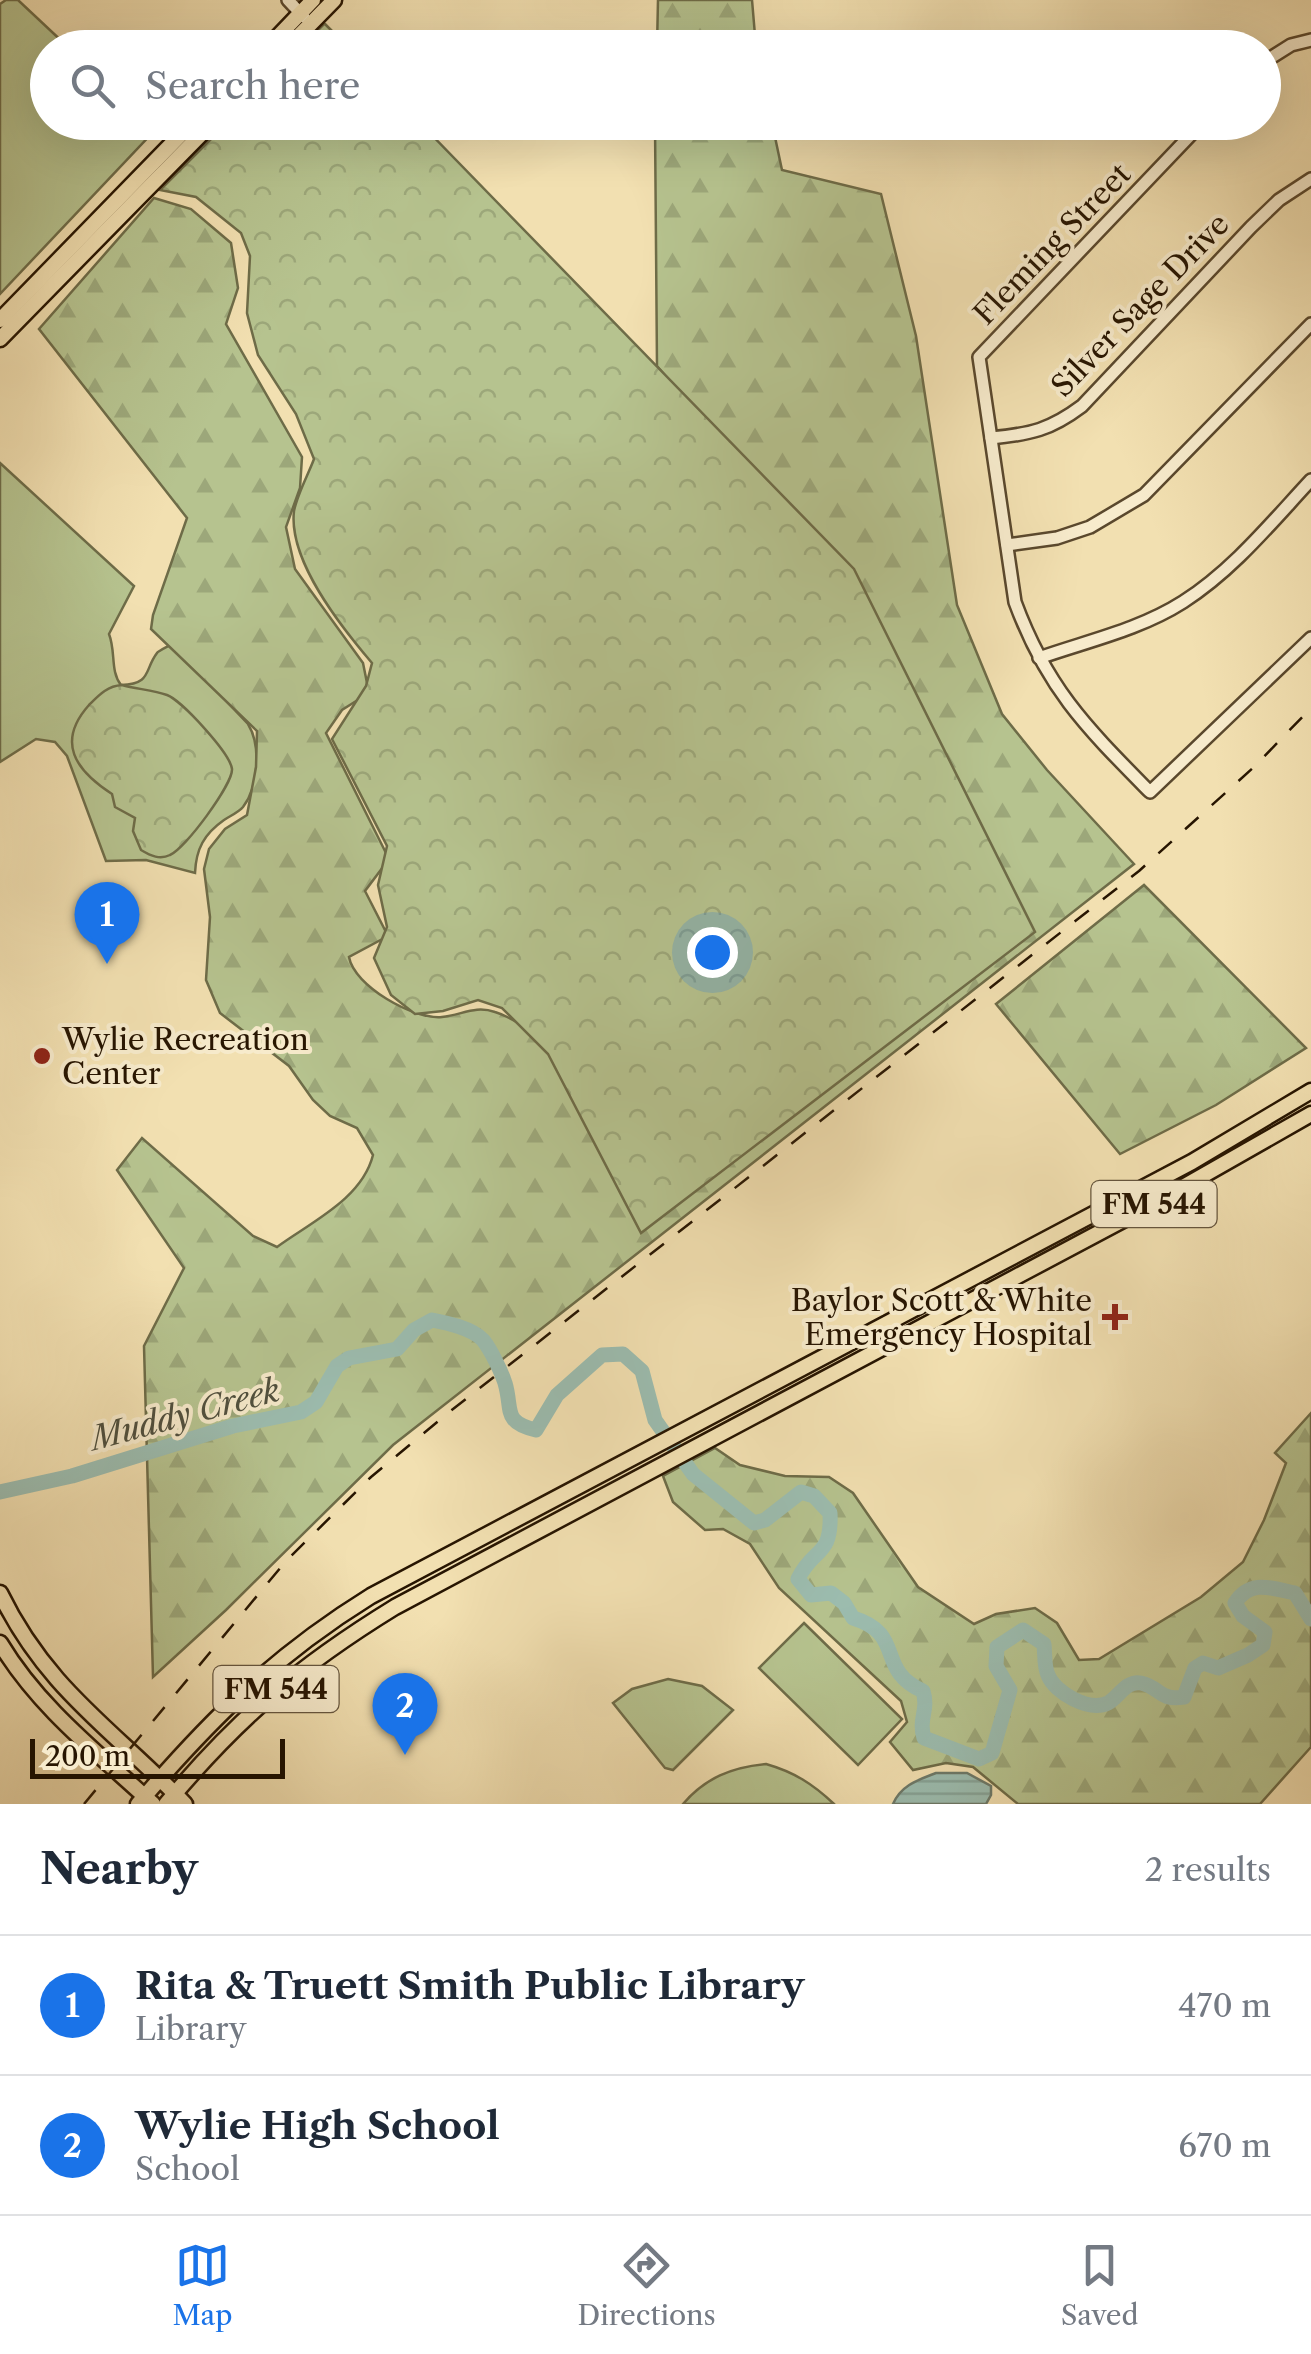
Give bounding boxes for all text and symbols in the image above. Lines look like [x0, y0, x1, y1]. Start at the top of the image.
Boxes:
search box [30, 30, 1281, 140]
icon: search [65, 58, 120, 113]
text: Search here [145, 62, 360, 109]
street label: Fleming Street [966, 155, 1138, 332]
street label: Silver Sage Drive [1043, 206, 1237, 404]
pin: 1 [74, 882, 140, 964]
your location [687, 927, 738, 978]
place label: Wylie Recreation Center [61, 1021, 309, 1092]
marker: Wylie Recreation Center [31, 1045, 53, 1067]
road number: FM 544 [1092, 1181, 1216, 1227]
place label: Baylor Scott & White Emergency Hospital [791, 1282, 1092, 1353]
marker: Baylor Scott & White Emergency Hospital [1102, 1304, 1128, 1330]
water label: Muddy Creek [82, 1370, 284, 1459]
road number: FM 544 [214, 1666, 338, 1712]
pin: 2 [372, 1672, 438, 1755]
scale bar [30, 1734, 285, 1778]
text: 200 m [45, 1739, 130, 1773]
text: Nearby [40, 1843, 198, 1895]
text: 2 results [1145, 1850, 1271, 1889]
text: Rita & Truett Smith Public Library [135, 1962, 804, 2009]
text: 1 [65, 1986, 80, 2025]
text: 470 m [1178, 1986, 1271, 2025]
text: Library [135, 2009, 247, 2048]
text: Wylie High School [135, 2102, 500, 2149]
text: 2 [63, 2126, 82, 2165]
text: 670 m [1178, 2126, 1271, 2165]
text: School [135, 2149, 240, 2188]
tab: Map [172, 2238, 233, 2332]
tab: Directions [577, 2238, 716, 2332]
tab: Saved [1061, 2238, 1139, 2332]

